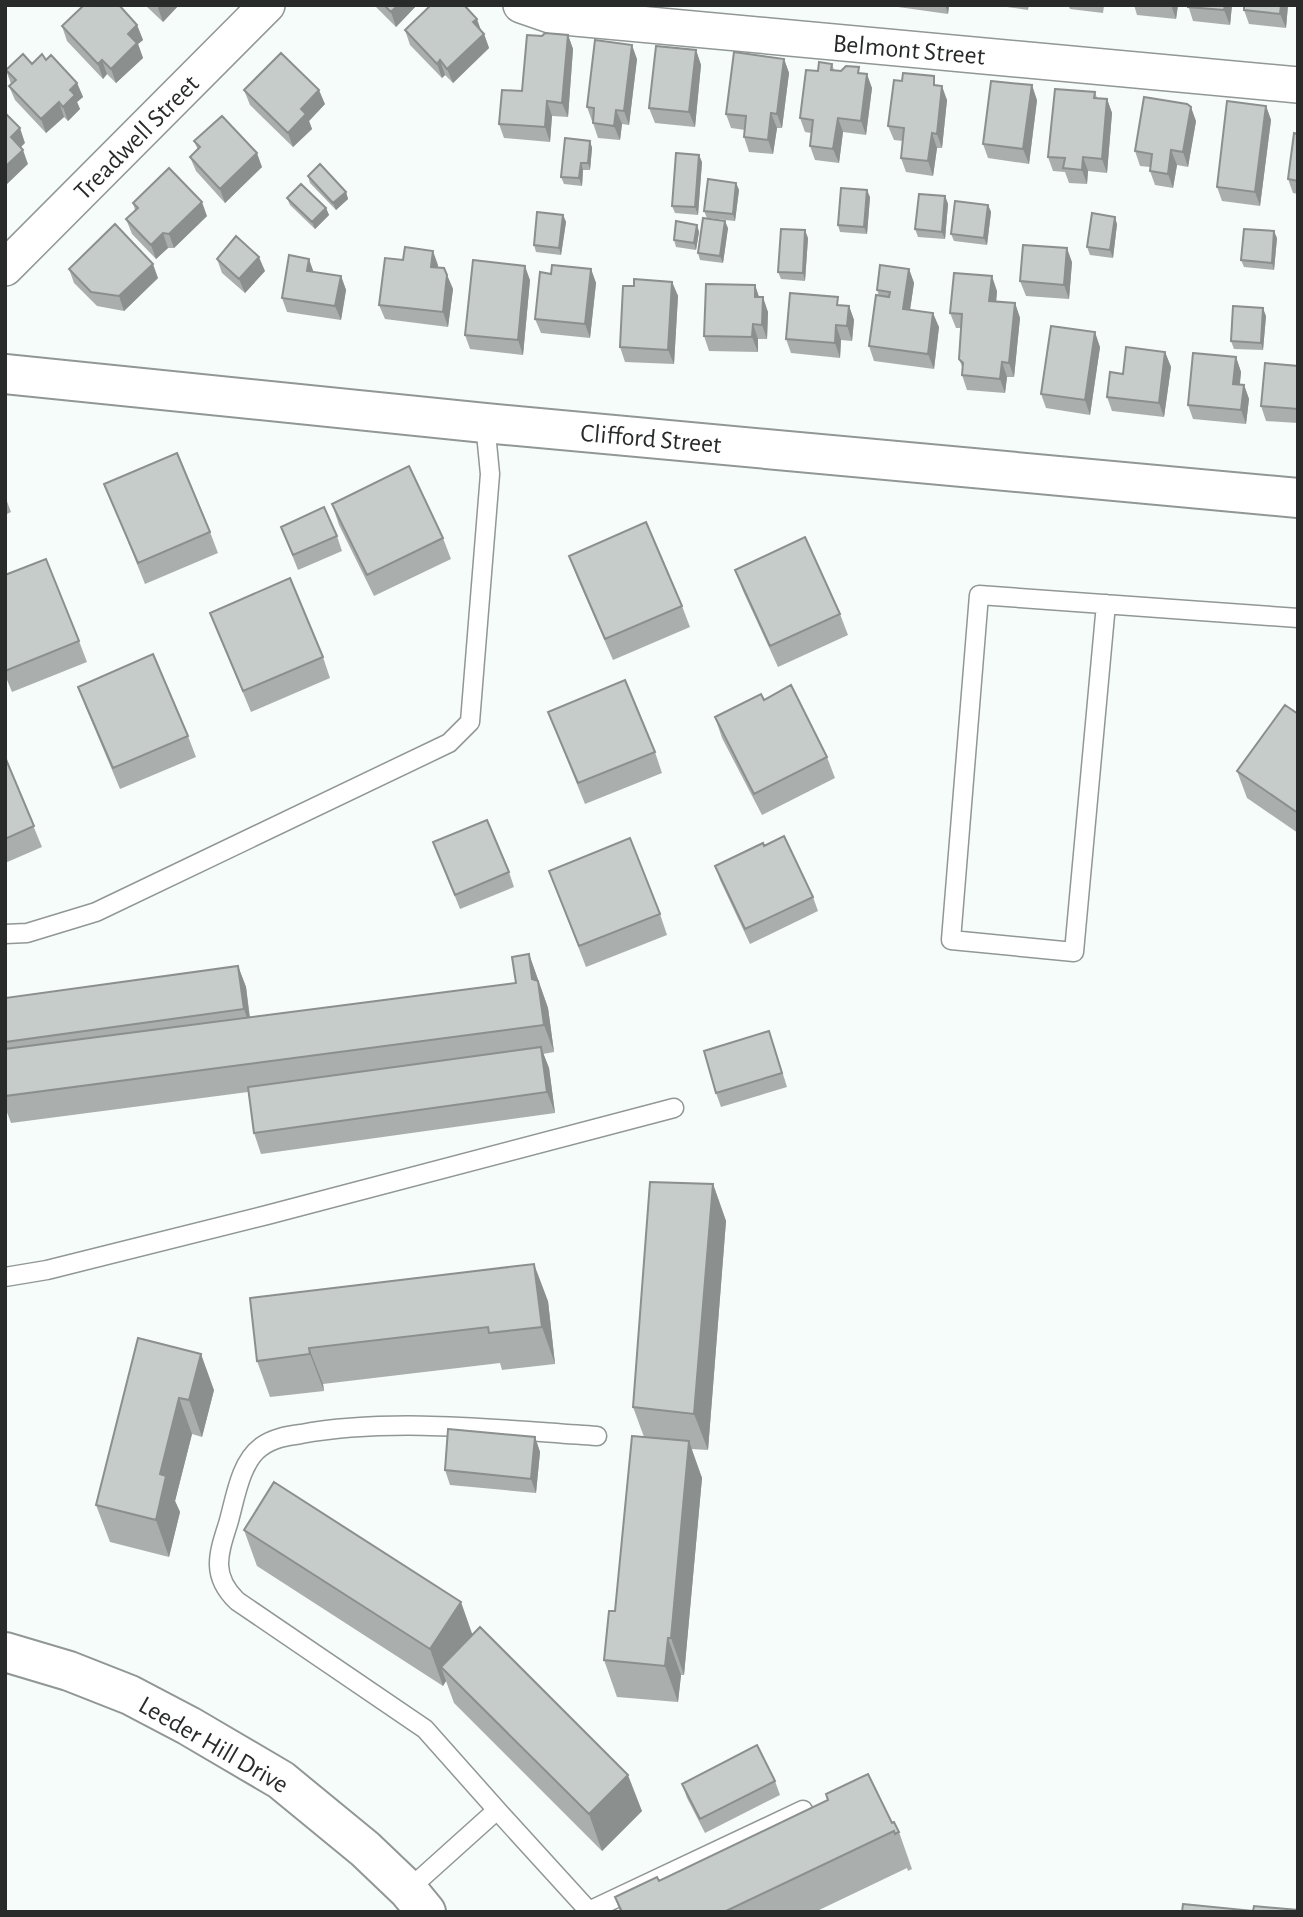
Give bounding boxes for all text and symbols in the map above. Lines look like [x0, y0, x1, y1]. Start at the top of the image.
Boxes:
street label: Belmont Street [832, 30, 986, 70]
street label: Treadwell Street [69, 70, 204, 205]
street label: Clifford Street [579, 420, 722, 458]
street label: Leeder Hill Drive [134, 1692, 293, 1798]

